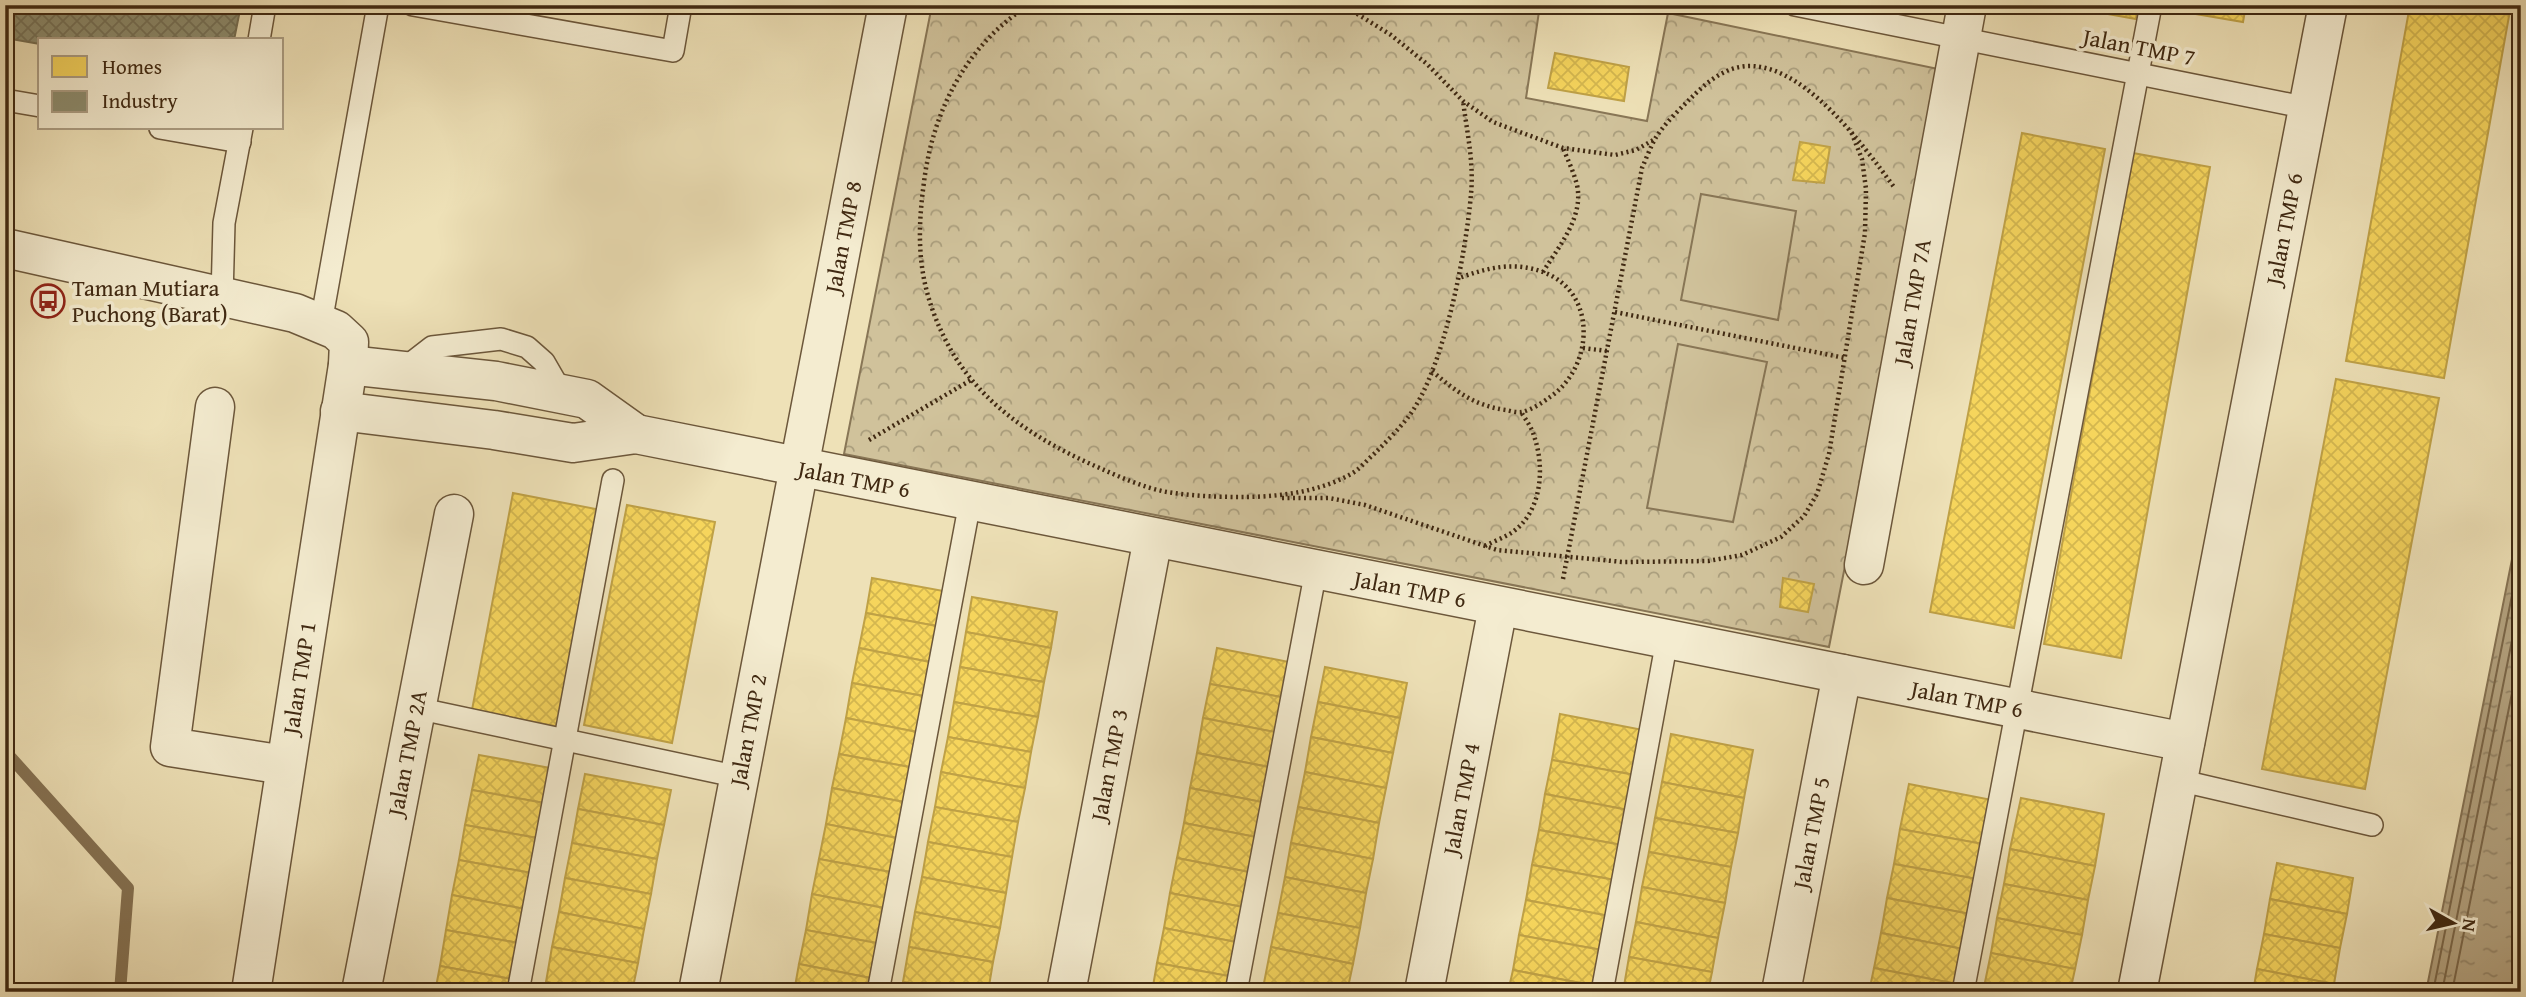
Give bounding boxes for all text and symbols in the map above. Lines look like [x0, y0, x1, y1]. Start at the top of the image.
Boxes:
street label: Jalan TMP 7 [2077, 19, 2198, 74]
legend [38, 38, 284, 130]
text: Homes [102, 51, 162, 82]
text: Industry [102, 85, 178, 116]
street label: Jalan TMP 6 [2256, 170, 2311, 291]
street label: Jalan TMP 8 [815, 178, 870, 299]
street label: Jalan TMP 7A [1884, 236, 1939, 371]
place label: Taman Mutiara Puchong (Barat) [72, 271, 228, 330]
bus stop icon: Taman Mutiara Puchong (Barat) [29, 282, 67, 320]
street label: Jalan TMP 6 [792, 451, 913, 506]
street label: Jalan TMP 6 [1348, 561, 1469, 616]
street label: Jalan TMP 1 [273, 619, 324, 740]
street label: Jalan TMP 2 [720, 671, 775, 792]
street label: Jalan TMP 6 [1905, 671, 2026, 726]
street label: Jalan TMP 2A [378, 687, 435, 822]
street label: Jalan TMP 3 [1081, 706, 1136, 827]
street label: Jalan TMP 4 [1433, 740, 1488, 861]
street label: Jalan TMP 5 [1783, 774, 1838, 895]
north arrow [2418, 888, 2488, 958]
text: N [2455, 917, 2485, 934]

